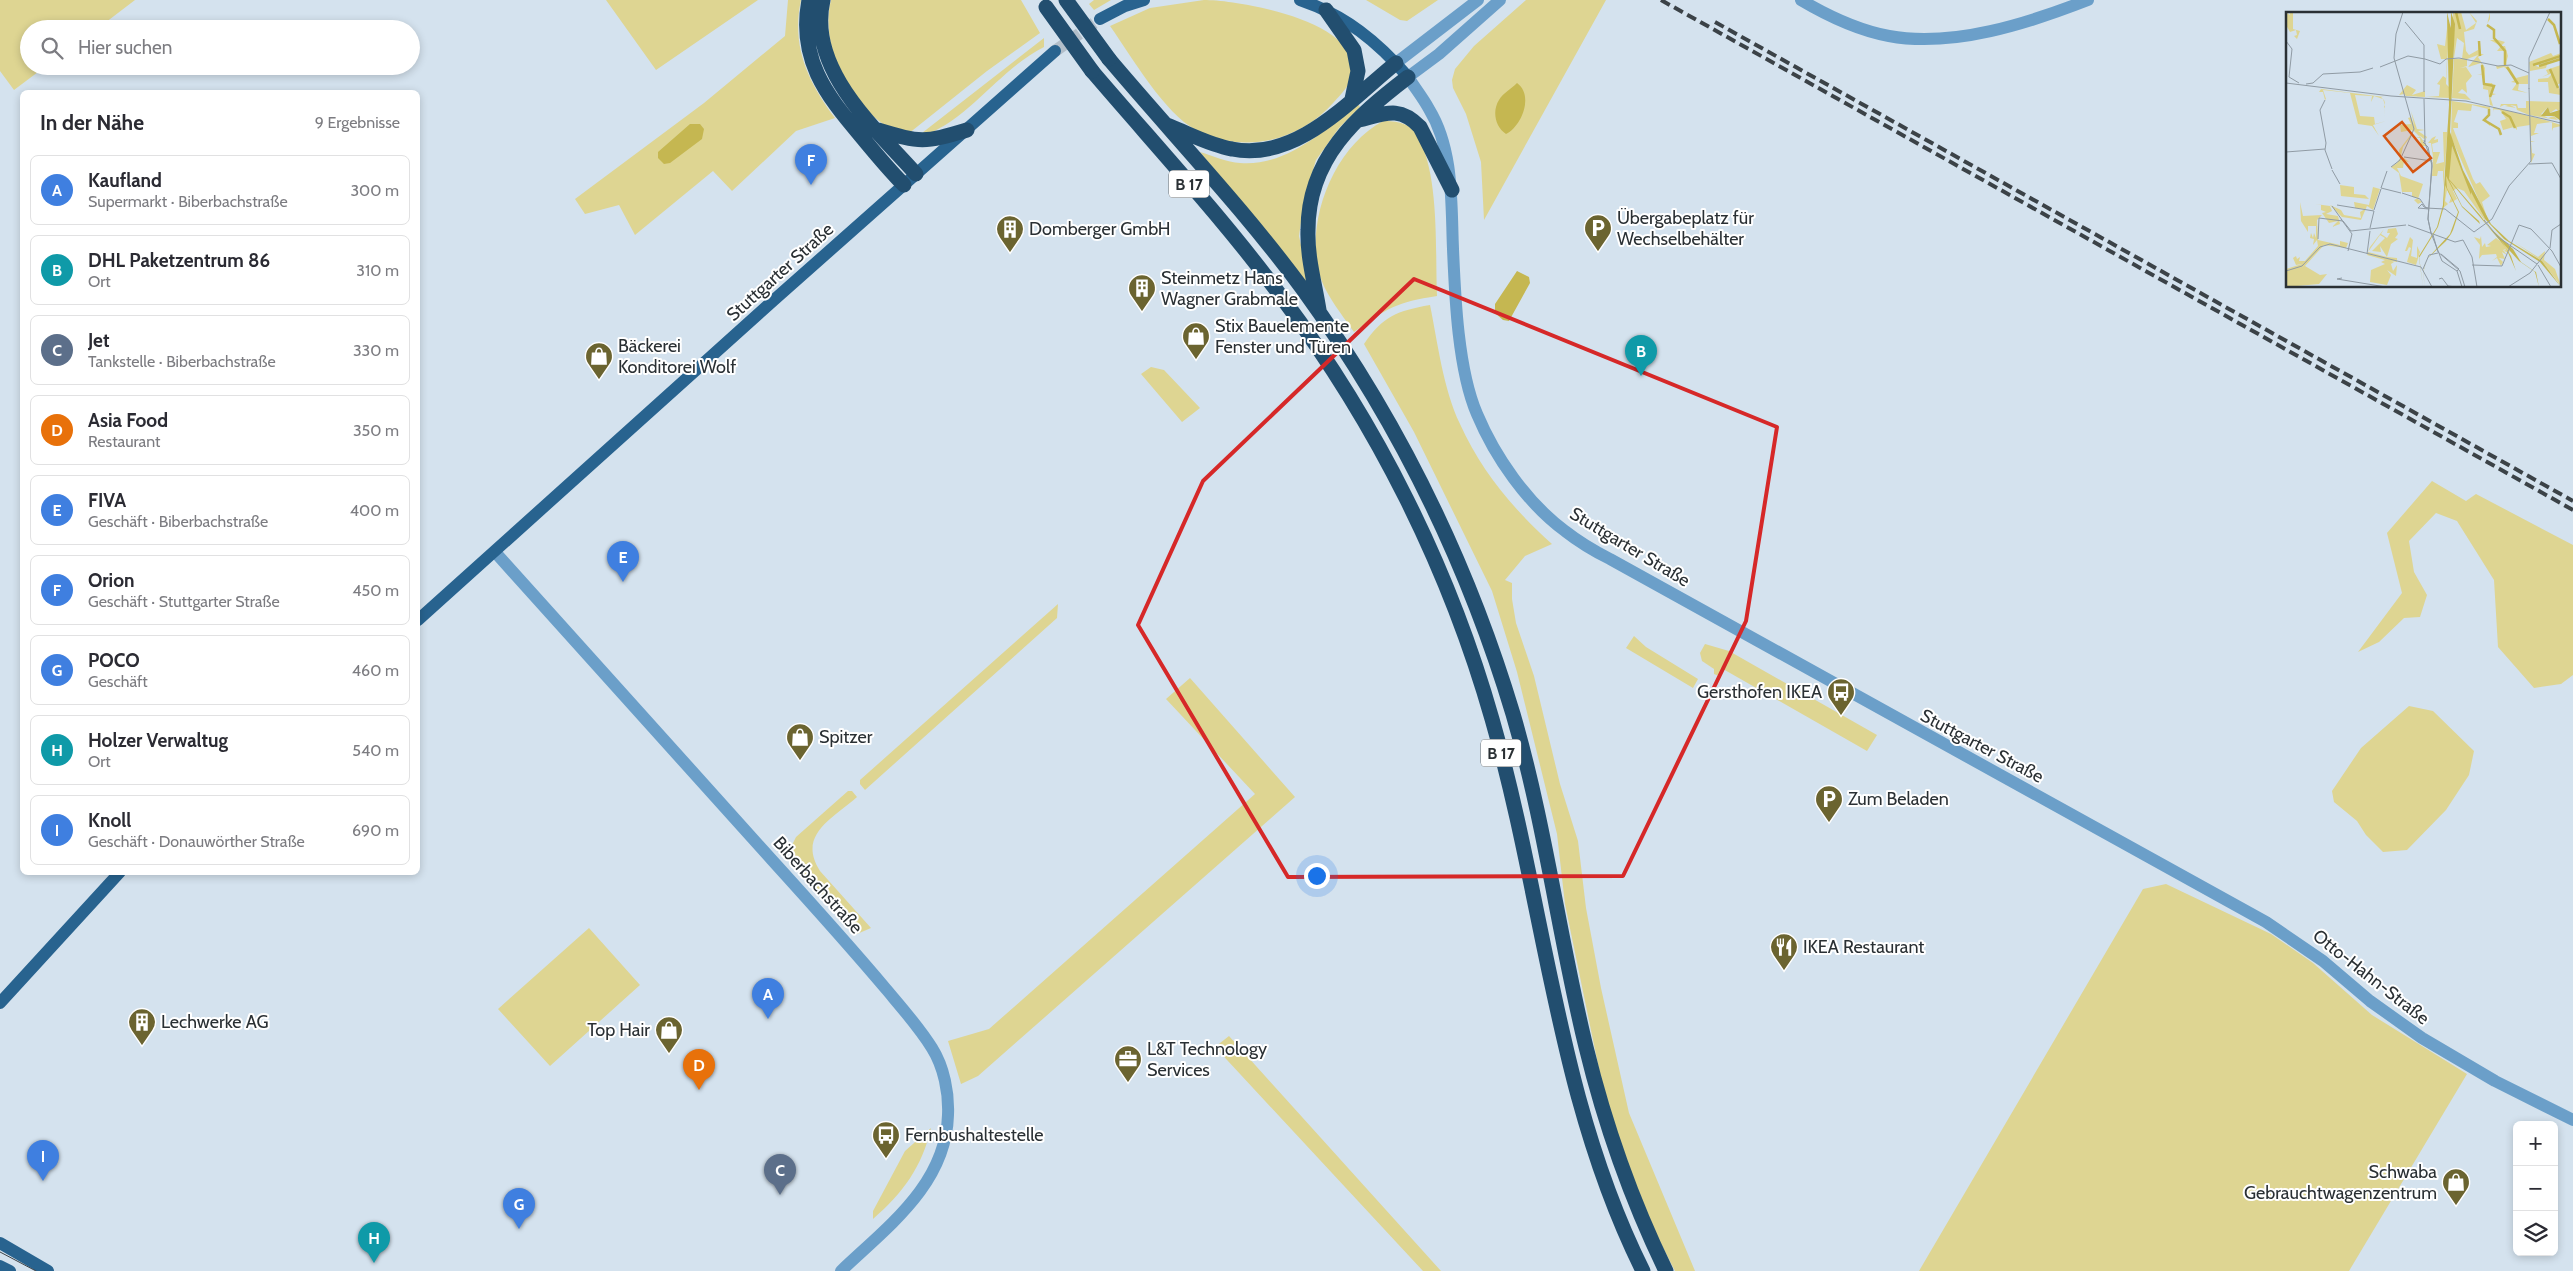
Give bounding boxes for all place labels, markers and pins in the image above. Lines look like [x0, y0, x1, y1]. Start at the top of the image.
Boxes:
pin: F [795, 144, 827, 185]
place label: Übergabeplatz für Wechselbehälter [1617, 207, 1754, 250]
parking icon: Übergabeplatz für Wechselbehälter [1583, 213, 1613, 252]
building icon: Domberger GmbH [995, 214, 1025, 253]
place label: Domberger GmbH [1029, 218, 1171, 240]
place label: Steinmetz Hans Wagner Grabmale [1161, 267, 1298, 310]
building icon: Steinmetz Hans Wagner Grabmale [1127, 273, 1157, 312]
place label: Stix Bauelemente Fenster und Türen [1215, 315, 1351, 358]
shop icon: Stix Bauelemente Fenster und Türen [1181, 321, 1211, 360]
place label: Bäckerei Konditorei Wolf [618, 335, 736, 378]
pin: B [1625, 335, 1657, 376]
shop icon: Bäckerei Konditorei Wolf [584, 341, 614, 380]
pin: E [607, 541, 639, 582]
bus stop icon: Gersthofen IKEA [1826, 677, 1856, 716]
place label: Gersthofen IKEA [1697, 681, 1822, 703]
shop icon: Spitzer [785, 722, 815, 761]
place label: Spitzer [819, 726, 873, 748]
parking icon: Zum Beladen [1814, 784, 1844, 823]
place label: Zum Beladen [1848, 788, 1949, 810]
restaurant icon: IKEA Restaurant [1769, 932, 1799, 971]
place label: IKEA Restaurant [1803, 936, 1924, 958]
pin: A [752, 978, 784, 1019]
building icon: Lechwerke AG [127, 1007, 157, 1046]
place label: Lechwerke AG [161, 1011, 269, 1033]
shop icon: Top Hair [654, 1015, 684, 1054]
place label: Top Hair [587, 1019, 650, 1041]
place label: L&T Technology Services [1147, 1038, 1267, 1081]
office icon: L&T Technology Services [1113, 1044, 1143, 1083]
pin: D [683, 1049, 715, 1090]
bus stop icon: Fernbushaltestelle [871, 1120, 901, 1159]
place label: Fernbushaltestelle [905, 1124, 1044, 1146]
pin: I [27, 1140, 59, 1181]
pin: C [764, 1154, 796, 1195]
place label: Schwaba Gebrauchtwagenzentrum [2244, 1161, 2437, 1204]
shop icon: Schwaba Gebrauchtwagenzentrum [2441, 1167, 2471, 1206]
pin: G [503, 1188, 535, 1229]
pin: H [358, 1222, 390, 1263]

